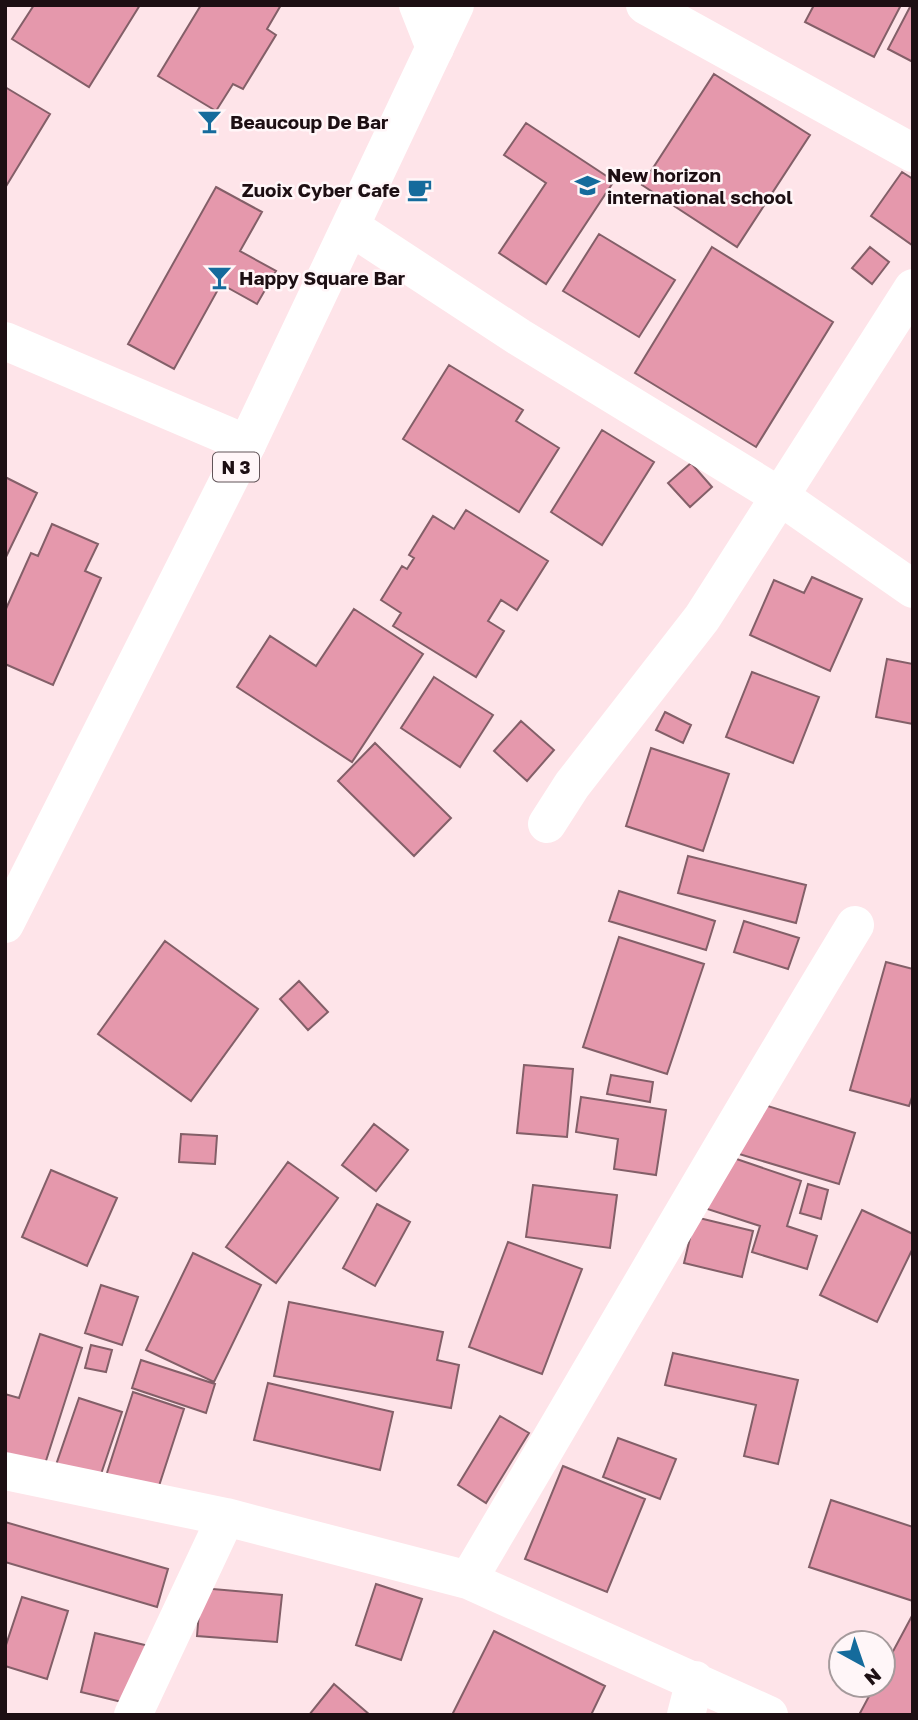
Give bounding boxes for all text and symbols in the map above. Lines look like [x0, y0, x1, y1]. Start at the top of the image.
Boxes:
bar icon: Beaucoup De Bar [196, 107, 224, 135]
place label: Beaucoup De Bar [230, 110, 389, 133]
place label: New horizon international school [607, 163, 793, 208]
school or university icon: New horizon international school [573, 171, 601, 199]
cafe icon: Zuoix Cyber Cafe [406, 175, 434, 203]
place label: Zuoix Cyber Cafe [242, 178, 400, 201]
bar icon: Happy Square Bar [205, 263, 233, 291]
place label: Happy Square Bar [239, 266, 406, 289]
road number: N 3 [213, 452, 259, 481]
north arrow [827, 1629, 897, 1699]
text: N [860, 1664, 886, 1691]

